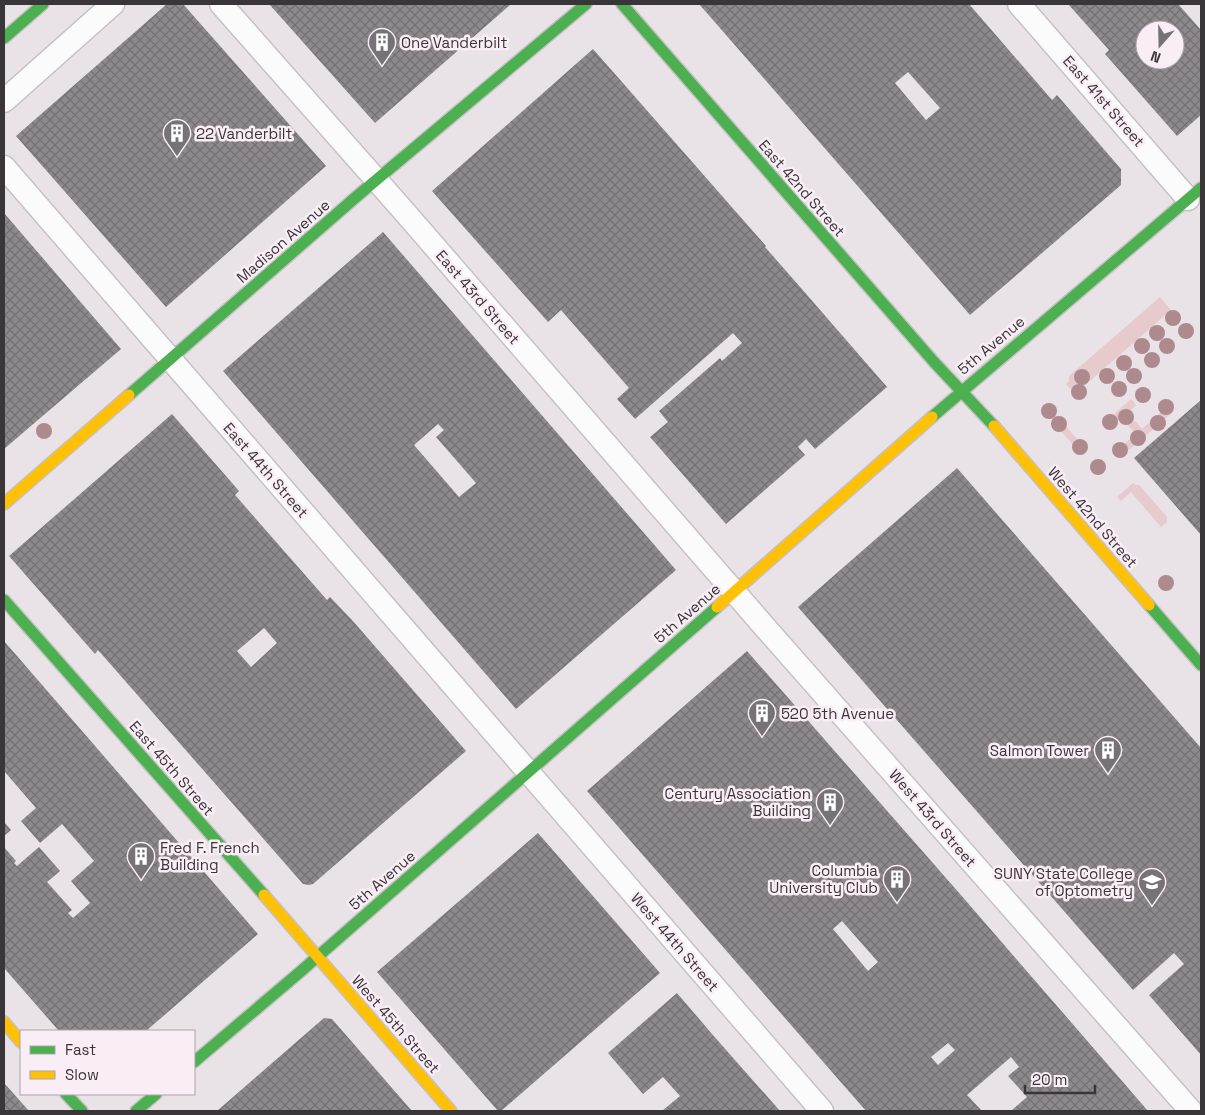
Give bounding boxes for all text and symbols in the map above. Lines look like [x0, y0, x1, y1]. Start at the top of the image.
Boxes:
north arrow [1135, 20, 1185, 70]
building icon: One Vanderbilt [367, 27, 397, 66]
place label: One Vanderbilt [401, 33, 508, 52]
text: N [1148, 47, 1163, 67]
street label: East 41st Street [1059, 51, 1149, 151]
building icon: 22 Vanderbilt [162, 118, 192, 157]
place label: 22 Vanderbilt [196, 124, 293, 143]
street label: East 42nd Street [755, 136, 849, 241]
street label: Madison Avenue [232, 195, 334, 287]
street label: East 43rd Street [432, 246, 524, 348]
street label: 5th Avenue [954, 311, 1028, 379]
street label: East 44th Street [219, 418, 313, 522]
street label: West 42nd Street [1044, 463, 1142, 571]
street label: 5th Avenue [650, 579, 724, 647]
building icon: 520 5th Avenue [747, 698, 777, 737]
place label: 520 5th Avenue [781, 704, 894, 723]
street label: East 45th Street [126, 717, 218, 819]
building icon: Salmon Tower [1093, 735, 1123, 774]
place label: Salmon Tower [990, 741, 1089, 760]
street label: West 43rd Street [885, 765, 981, 871]
place label: Century Association Building [665, 784, 811, 820]
building icon: Century Association Building [815, 787, 845, 826]
place label: Fred F. French Building [160, 838, 260, 874]
building icon: Fred F. French Building [126, 841, 156, 880]
street label: 5th Avenue [345, 846, 419, 914]
place label: Columbia University Club [769, 861, 878, 897]
building icon: Columbia University Club [882, 864, 912, 903]
place label: SUNY State College of Optometry [994, 864, 1133, 900]
school or university icon: SUNY State College of Optometry [1137, 867, 1167, 906]
street label: West 44th Street [627, 889, 723, 995]
street label: West 45th Street [348, 971, 444, 1077]
legend [20, 1030, 195, 1095]
text: Fast [65, 1040, 96, 1059]
scale bar [1025, 1062, 1095, 1094]
text: Slow [65, 1065, 99, 1084]
text: 20 m [1032, 1070, 1067, 1089]

